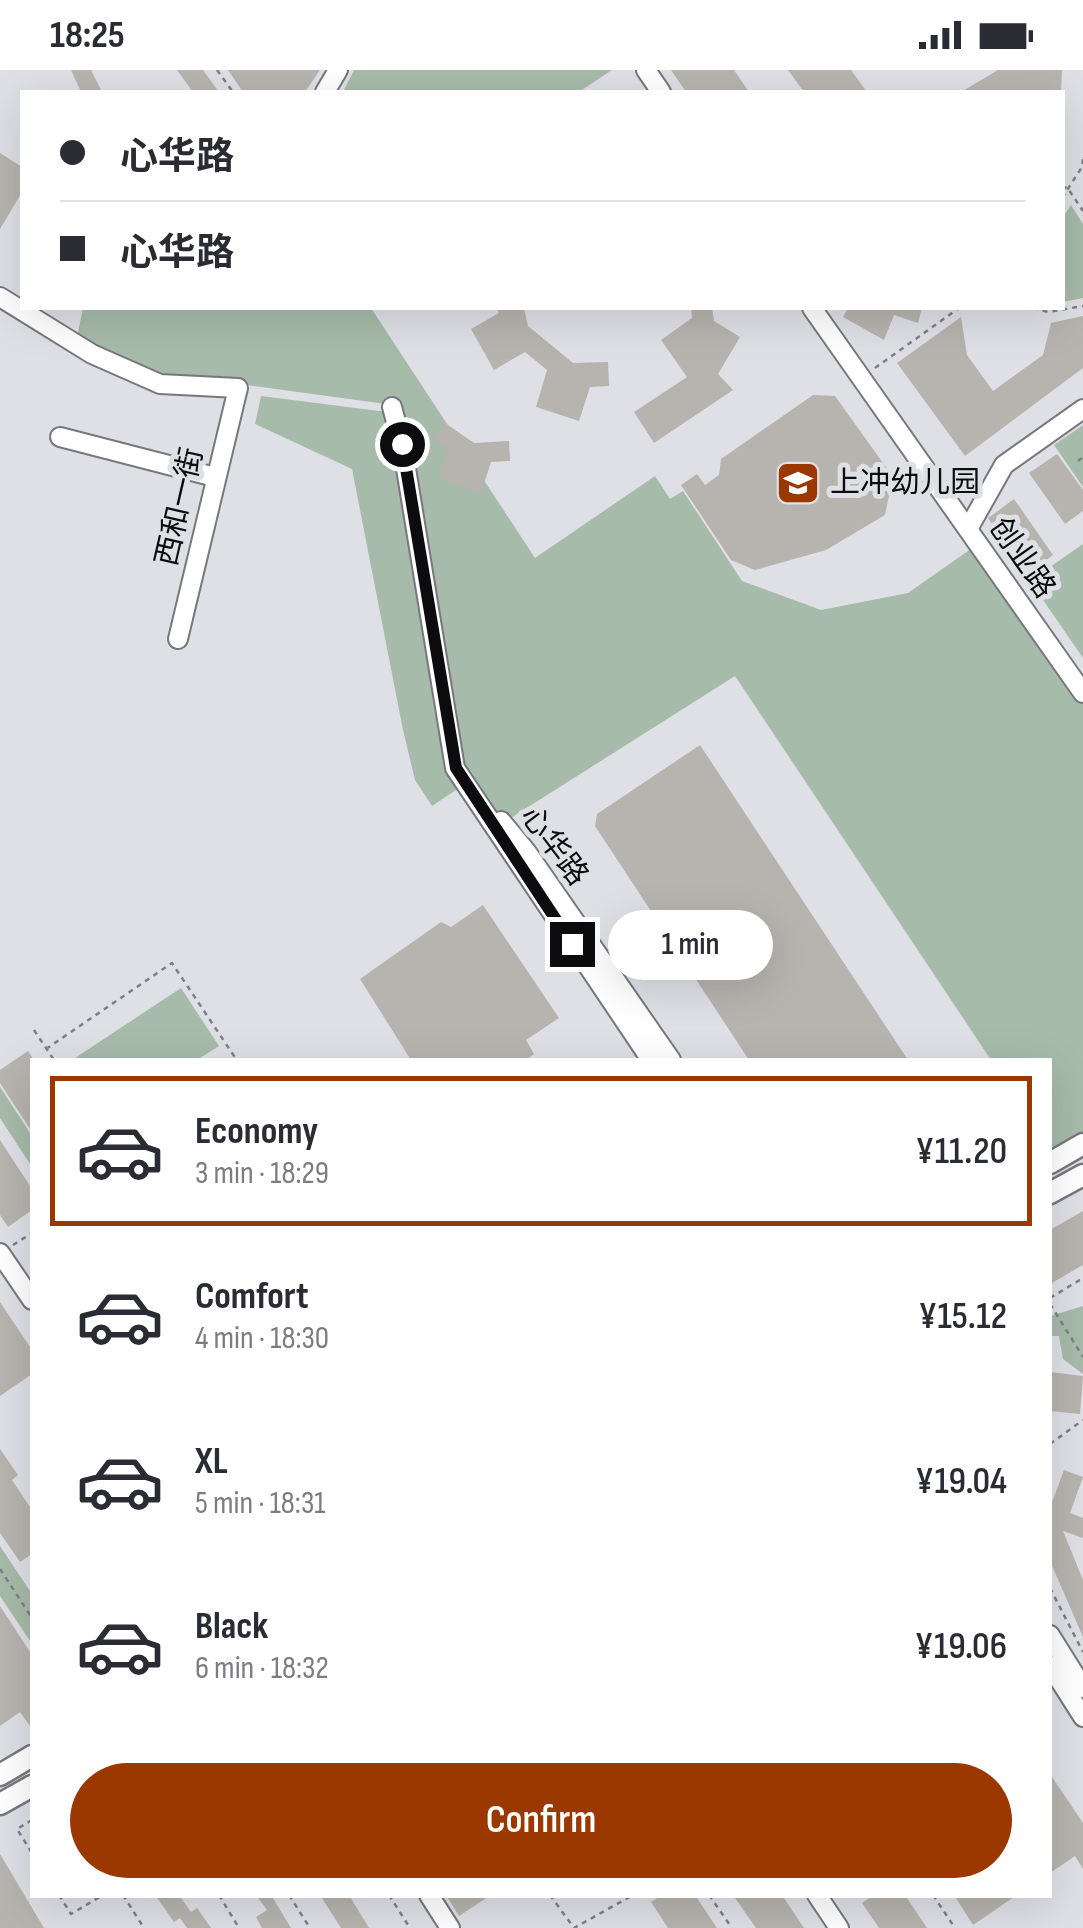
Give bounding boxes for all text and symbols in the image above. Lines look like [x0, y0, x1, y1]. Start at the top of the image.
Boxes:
text: 18:25 [50, 13, 125, 58]
text: 心华路 [120, 135, 234, 180]
text: 心华路 [120, 231, 234, 276]
route start [380, 422, 425, 467]
street label: 西和一街 [149, 444, 211, 570]
school or university icon: 上冲幼儿园 [775, 460, 821, 506]
place label: 上冲幼儿园 [830, 465, 980, 501]
street label: 创业路 [981, 511, 1063, 605]
street label: 心华路 [513, 799, 595, 893]
callout: 1 min [607, 909, 772, 979]
route end [550, 922, 595, 967]
text: 1 min [661, 925, 720, 964]
icon: car [75, 1106, 165, 1196]
text: Economy [195, 1109, 318, 1154]
text: ¥11.20 [915, 1129, 1007, 1174]
text: 3 min · 18:29 [195, 1154, 329, 1193]
icon: car [75, 1271, 165, 1361]
text: Comfort [195, 1274, 309, 1319]
text: ¥15.12 [918, 1294, 1007, 1339]
text: 4 min · 18:30 [195, 1319, 329, 1358]
icon: car [75, 1436, 165, 1526]
text: XL [195, 1439, 228, 1484]
text: ¥19.04 [915, 1459, 1007, 1504]
text: 5 min · 18:31 [195, 1484, 326, 1523]
icon: car [75, 1601, 165, 1691]
text: Black [195, 1604, 268, 1649]
text: ¥19.06 [915, 1624, 1007, 1669]
text: 6 min · 18:32 [195, 1649, 329, 1688]
button: Confirm [70, 1763, 1012, 1878]

